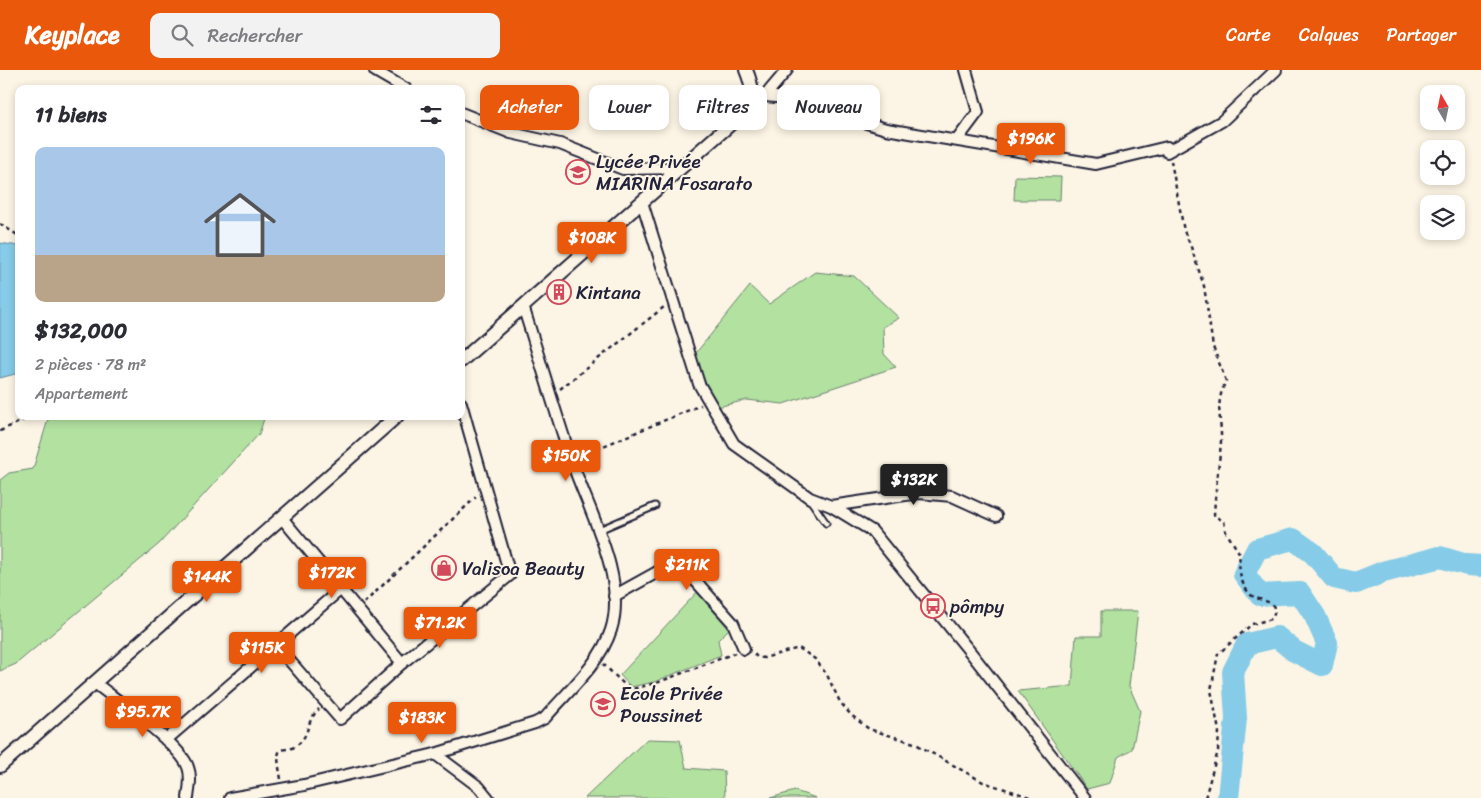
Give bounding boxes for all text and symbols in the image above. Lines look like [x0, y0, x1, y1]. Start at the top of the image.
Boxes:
search box [150, 13, 500, 58]
text: Keyplace [25, 14, 120, 56]
text: Rechercher [208, 19, 302, 52]
text: Carte [1226, 19, 1271, 51]
text: Calques [1299, 19, 1359, 51]
text: Partager [1387, 19, 1456, 51]
icon: search [168, 21, 196, 49]
chip: Acheter [480, 85, 579, 130]
chip: Louer [589, 85, 669, 130]
chip: Filtres [679, 85, 767, 130]
chip: Nouveau [777, 85, 880, 130]
north arrow [1420, 85, 1465, 130]
map controls [1420, 85, 1465, 240]
text: 11 biens [35, 96, 107, 134]
icon: filters [417, 101, 445, 129]
pin: $196K [996, 122, 1066, 165]
text: $196K [1008, 124, 1054, 153]
button: locate [1420, 140, 1465, 185]
place label: Lycée Privée MIARINA Fosarato [596, 145, 753, 200]
school or university icon: Lycée Privée MIARINA Fosarato [565, 159, 591, 185]
icon: home [195, 180, 285, 270]
button: layers [1420, 195, 1465, 240]
pin: $108K [557, 222, 627, 264]
text: $108K [568, 223, 616, 252]
place label: Kintana [576, 276, 641, 309]
building icon: Kintana [546, 279, 572, 305]
text: $132,000 [35, 312, 127, 350]
text: 2 pièces · 78 m² [35, 350, 146, 379]
text: Appartement [35, 379, 128, 408]
pin: $150K [531, 440, 601, 482]
text: $150K [542, 441, 590, 470]
pin: $132K [879, 464, 949, 506]
text: $132K [891, 465, 937, 494]
pin: $211K [652, 548, 722, 591]
text: $211K [665, 550, 709, 579]
place label: Valisoa Beauty [462, 552, 585, 585]
shop icon: Valisoa Beauty [431, 555, 457, 581]
pin: $172K [297, 556, 367, 599]
text: $172K [309, 558, 355, 587]
pin: $144K [172, 560, 242, 603]
text: $144K [183, 562, 231, 591]
place label: pômpy [949, 590, 1004, 623]
bus stop icon: pômpy [920, 593, 946, 619]
pin: $71.2K [399, 606, 481, 649]
text: $71.2K [415, 608, 465, 637]
pin: $115K [227, 632, 297, 674]
text: $115K [240, 633, 284, 662]
place label: Ecole Privée Poussinet [620, 677, 723, 732]
school or university icon: Ecole Privée Poussinet [590, 691, 616, 717]
pin: $95.7K [102, 696, 184, 738]
text: $95.7K [116, 697, 170, 726]
pin: $183K [387, 702, 457, 744]
text: $183K [399, 703, 445, 732]

